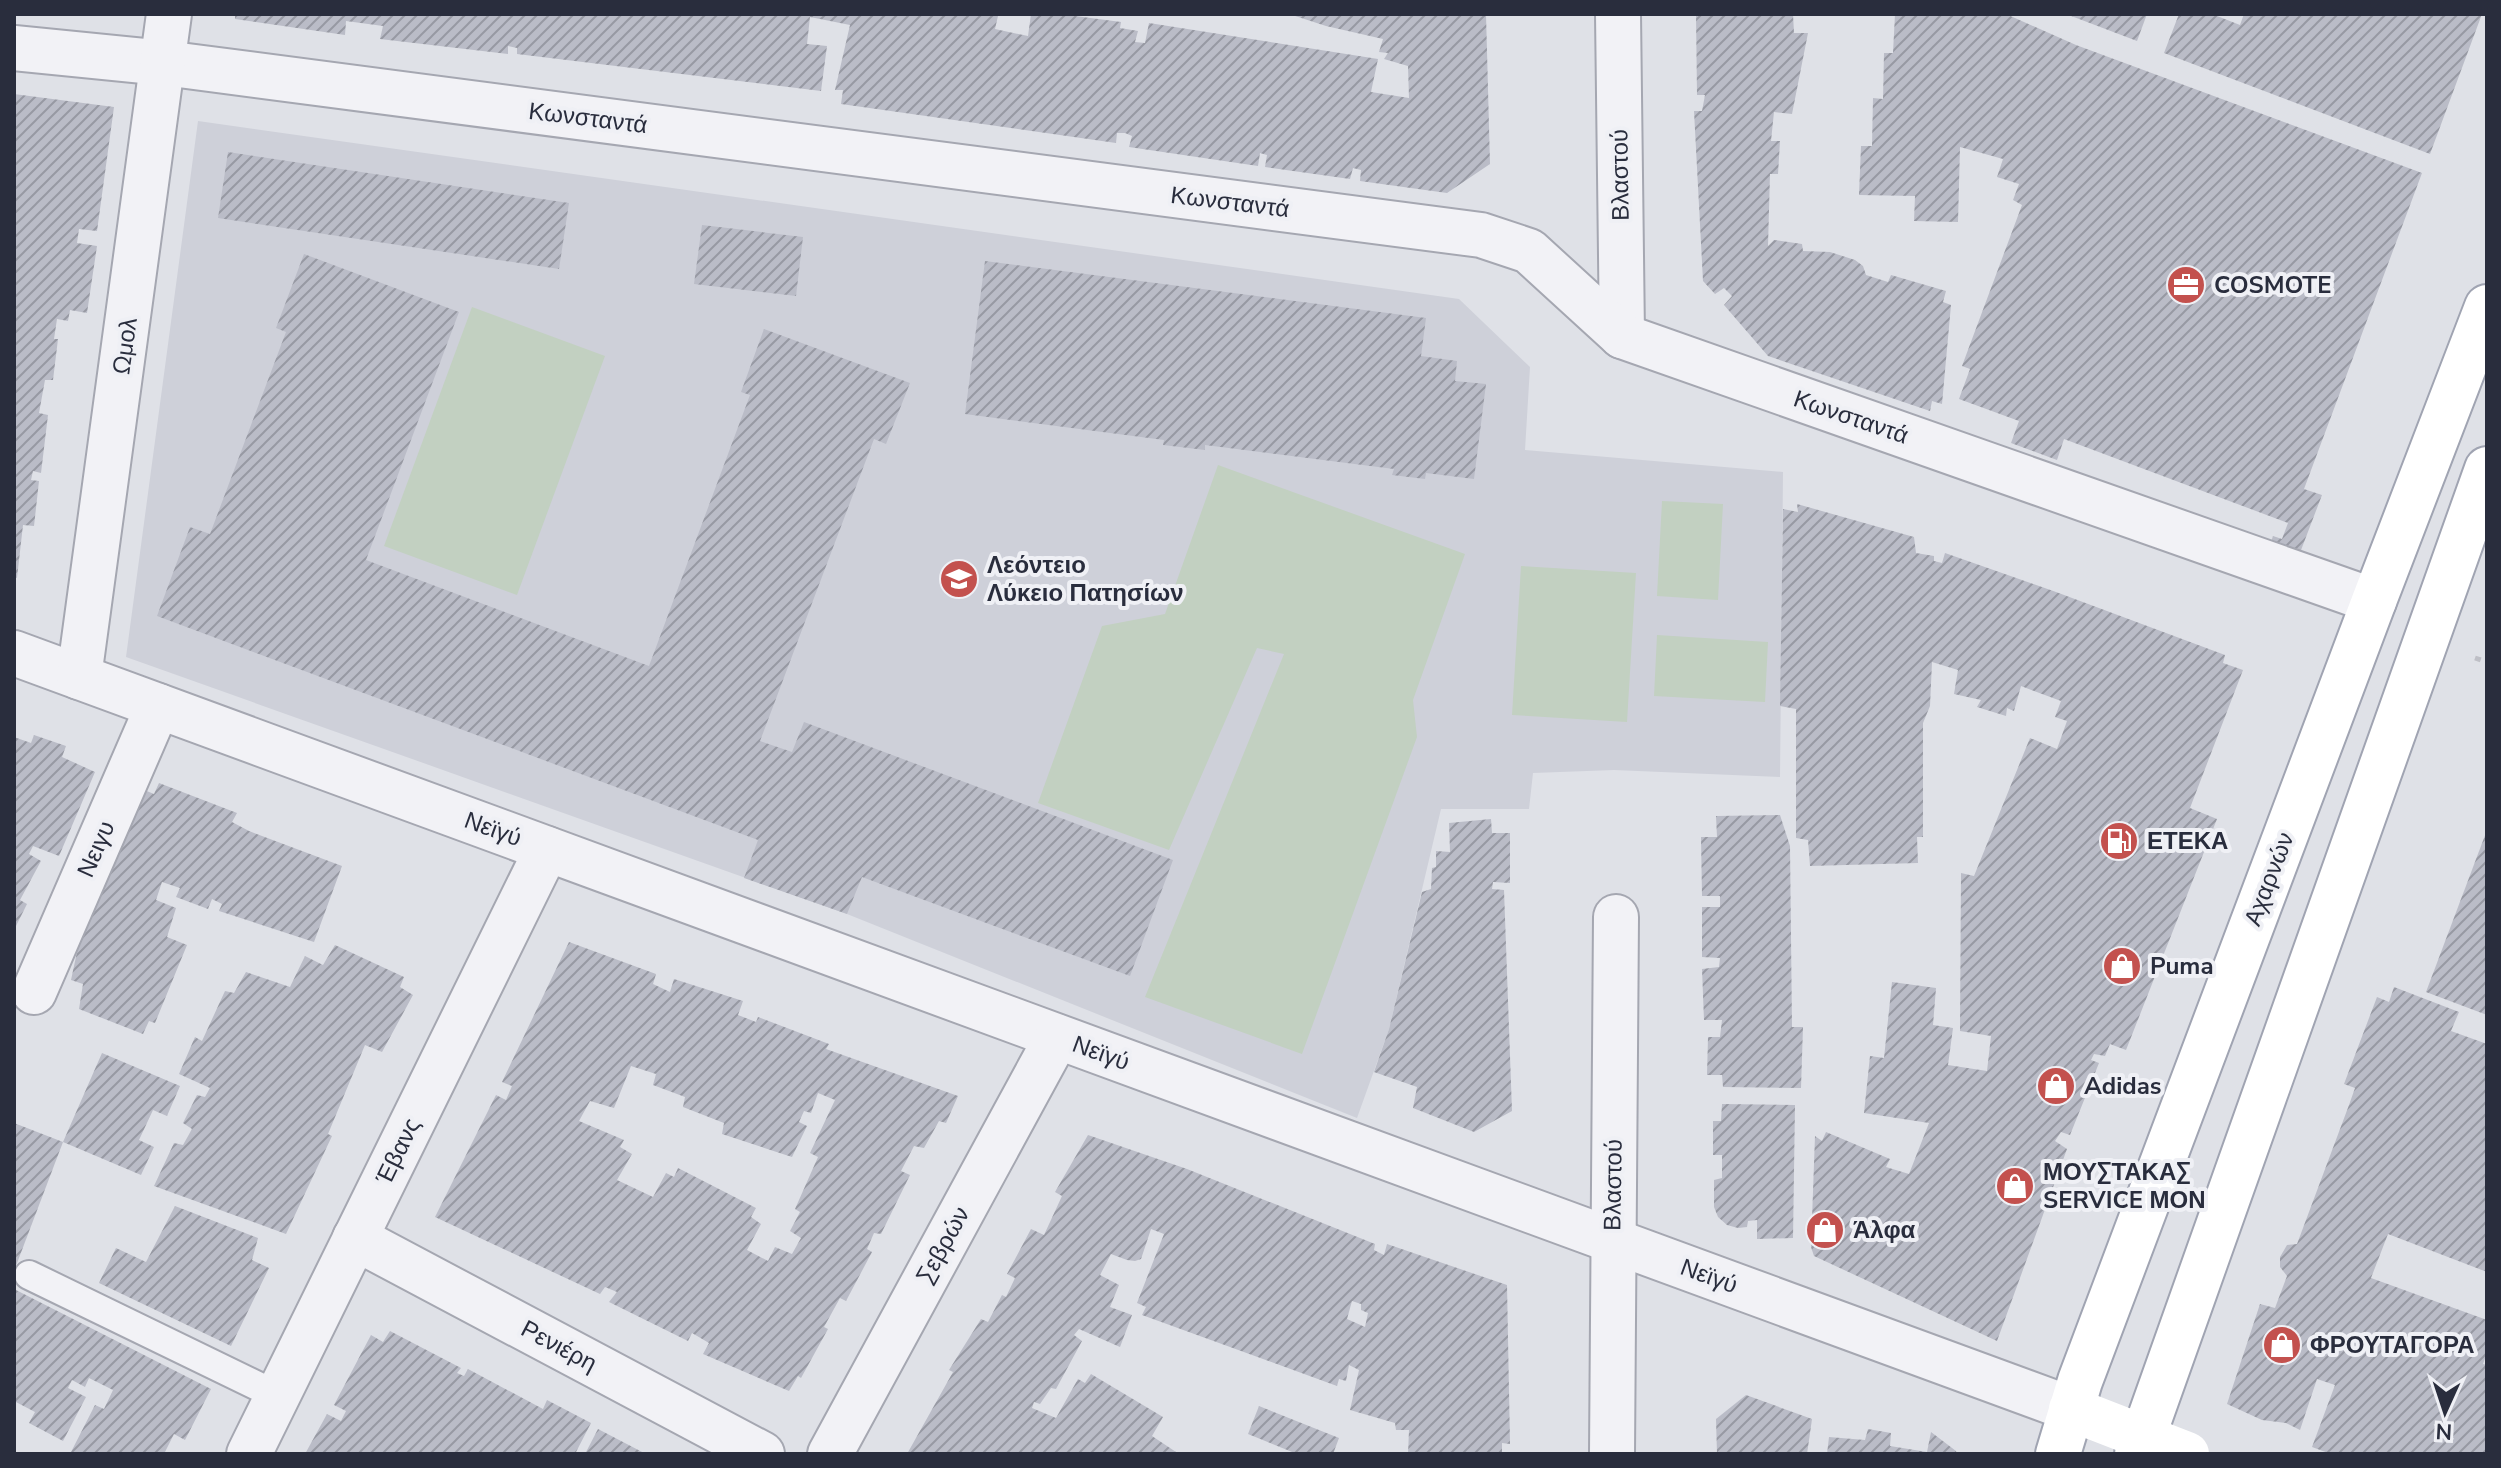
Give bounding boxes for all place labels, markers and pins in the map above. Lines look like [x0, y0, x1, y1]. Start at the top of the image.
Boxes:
office icon: COSMOTE [2165, 264, 2207, 306]
place label: COSMOTE [2214, 269, 2332, 301]
place label: Λεόντειο Λύκειο Πατησίων [987, 549, 1184, 609]
school or university icon: Λεόντειο Λύκειο Πατησίων [938, 558, 980, 600]
fuel station icon: ΕΤΕΚΑ [2098, 820, 2140, 862]
place label: ΕΤΕΚΑ [2147, 825, 2228, 857]
shop icon: Puma [2101, 945, 2143, 987]
place label: Puma [2150, 950, 2214, 982]
shop icon: Adidas [2035, 1065, 2077, 1107]
place label: Adidas [2084, 1070, 2162, 1102]
place label: ΜΟΥΣΤΑΚΑΣ SERVICE ΜΟΝ [2043, 1156, 2206, 1216]
shop icon: ΜΟΥΣΤΑΚΑΣ SERVICE ΜΟΝ [1994, 1165, 2036, 1207]
shop icon: Άλφα [1804, 1209, 1846, 1251]
place label: Άλφα [1853, 1214, 1916, 1246]
shop icon: ΦΡΟΥΤΑΓΟΡΑ [2261, 1324, 2303, 1366]
place label: ΦΡΟΥΤΑΓΟΡΑ [2310, 1329, 2475, 1361]

